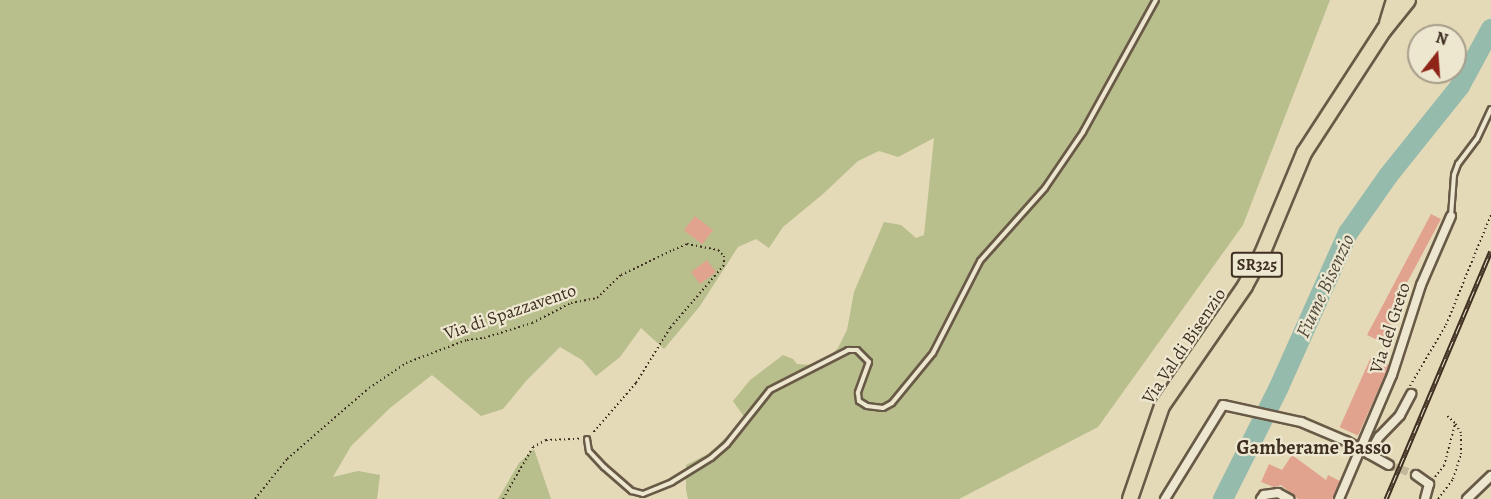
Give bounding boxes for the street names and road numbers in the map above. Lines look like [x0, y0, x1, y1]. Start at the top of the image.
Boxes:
road number: SR325 [1230, 252, 1284, 278]
street label: Via di Spazzavento [441, 279, 579, 345]
street label: Via del Greto [1365, 280, 1415, 376]
street label: Via Val di Bisenzio [1137, 284, 1231, 408]

